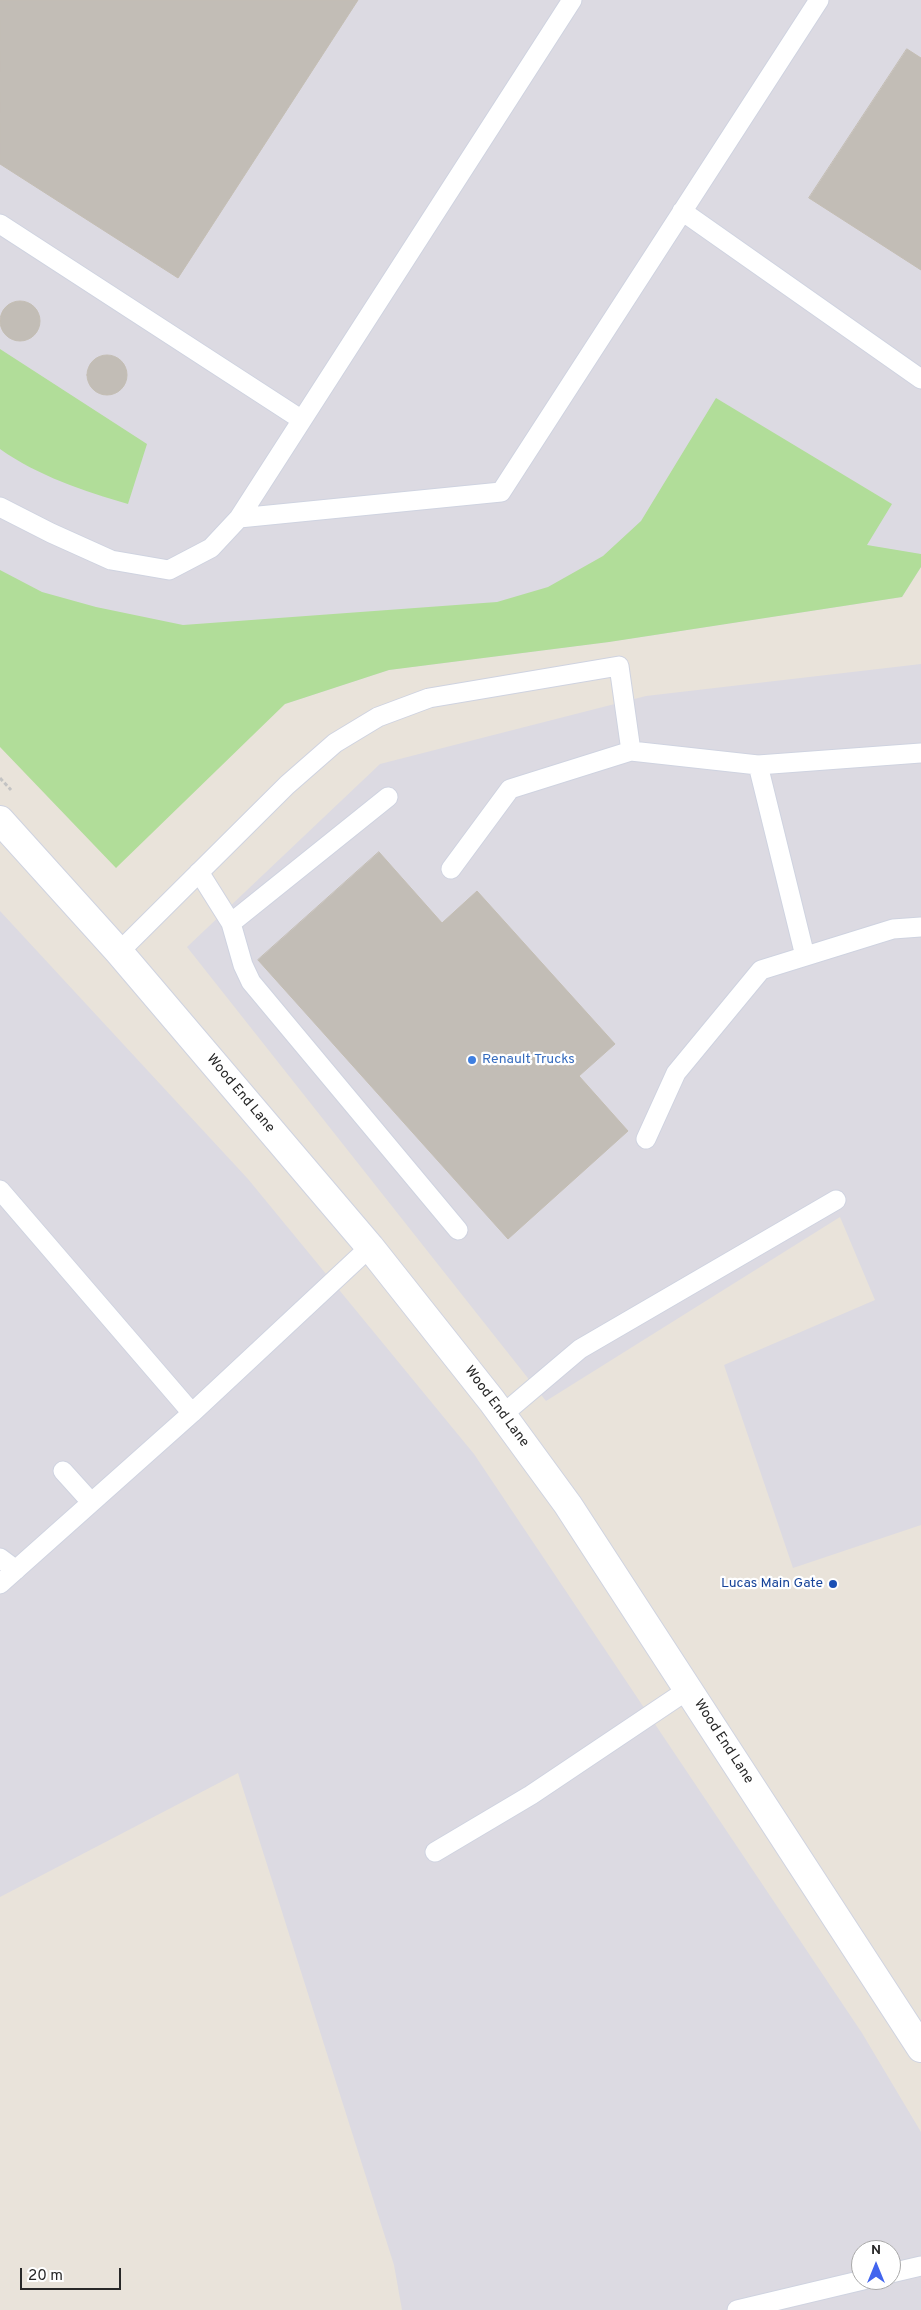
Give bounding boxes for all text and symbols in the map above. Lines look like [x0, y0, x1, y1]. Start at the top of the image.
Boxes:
street label: Wood End Lane [202, 1051, 278, 1137]
place label: Renault Trucks [482, 1052, 575, 1068]
marker: Renault Trucks [466, 1054, 478, 1066]
street label: Wood End Lane [460, 1363, 532, 1451]
place label: Lucas Main Gate [721, 1576, 823, 1592]
marker: Lucas Main Gate [827, 1578, 839, 1590]
street label: Wood End Lane [689, 1697, 757, 1787]
north arrow [851, 2240, 901, 2290]
text: N [871, 2242, 881, 2259]
scale bar [22, 2258, 124, 2290]
text: 20 m [28, 2267, 63, 2286]

